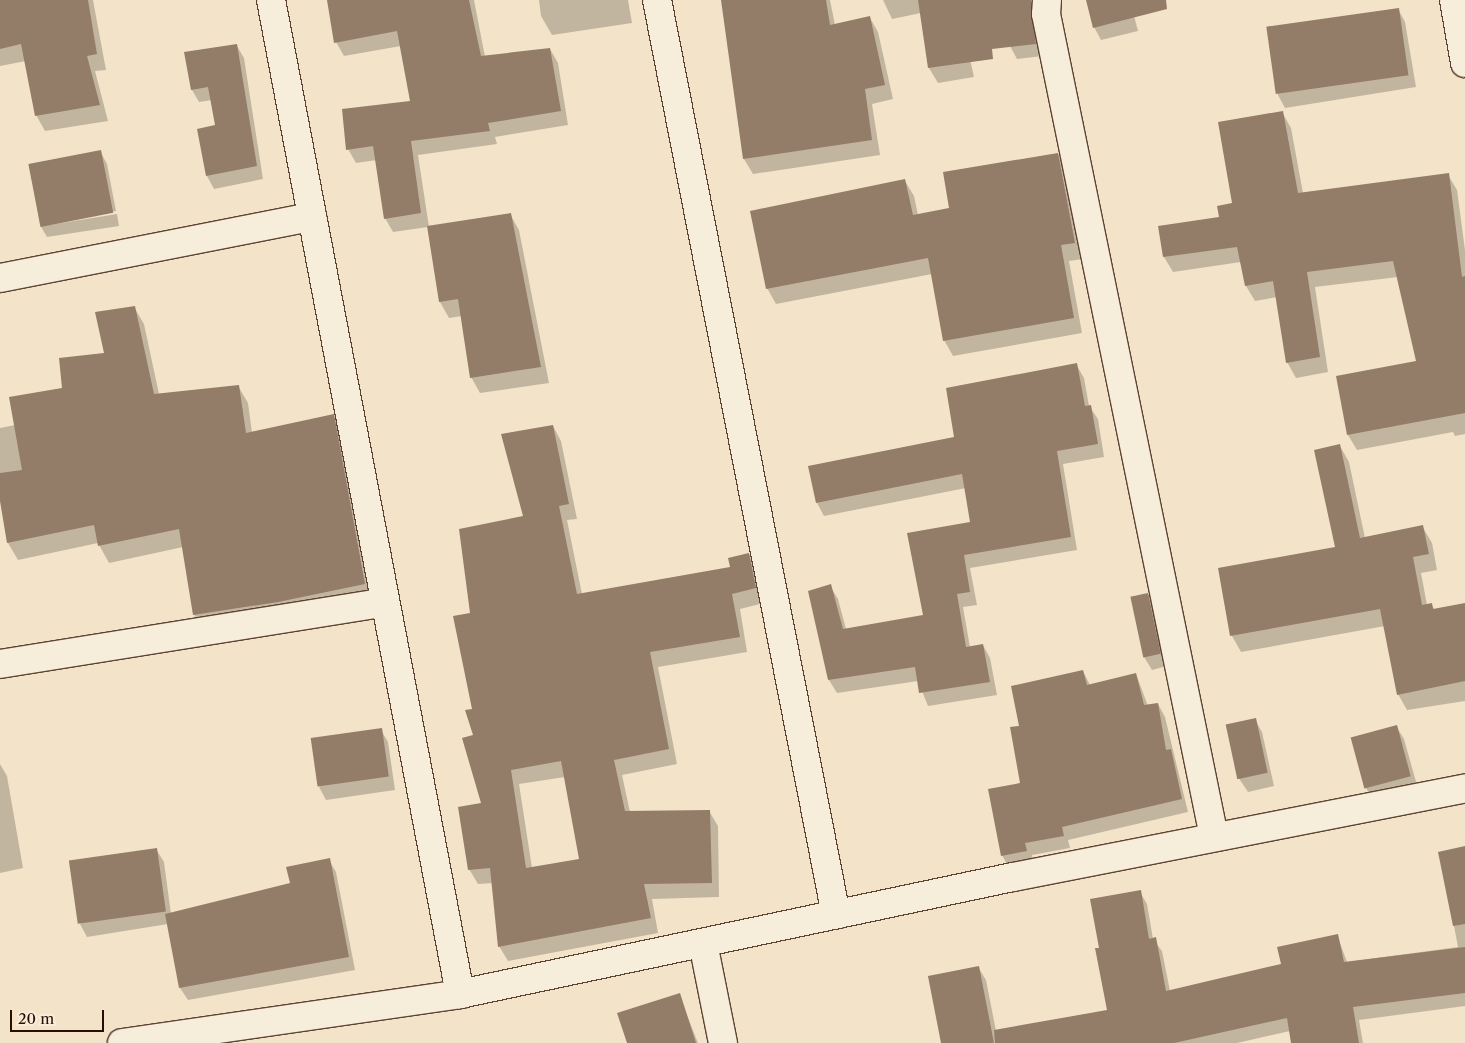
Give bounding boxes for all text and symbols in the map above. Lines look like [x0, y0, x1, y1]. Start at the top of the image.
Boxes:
scale bar [12, 1000, 106, 1032]
text: 20 m [18, 1009, 54, 1028]

